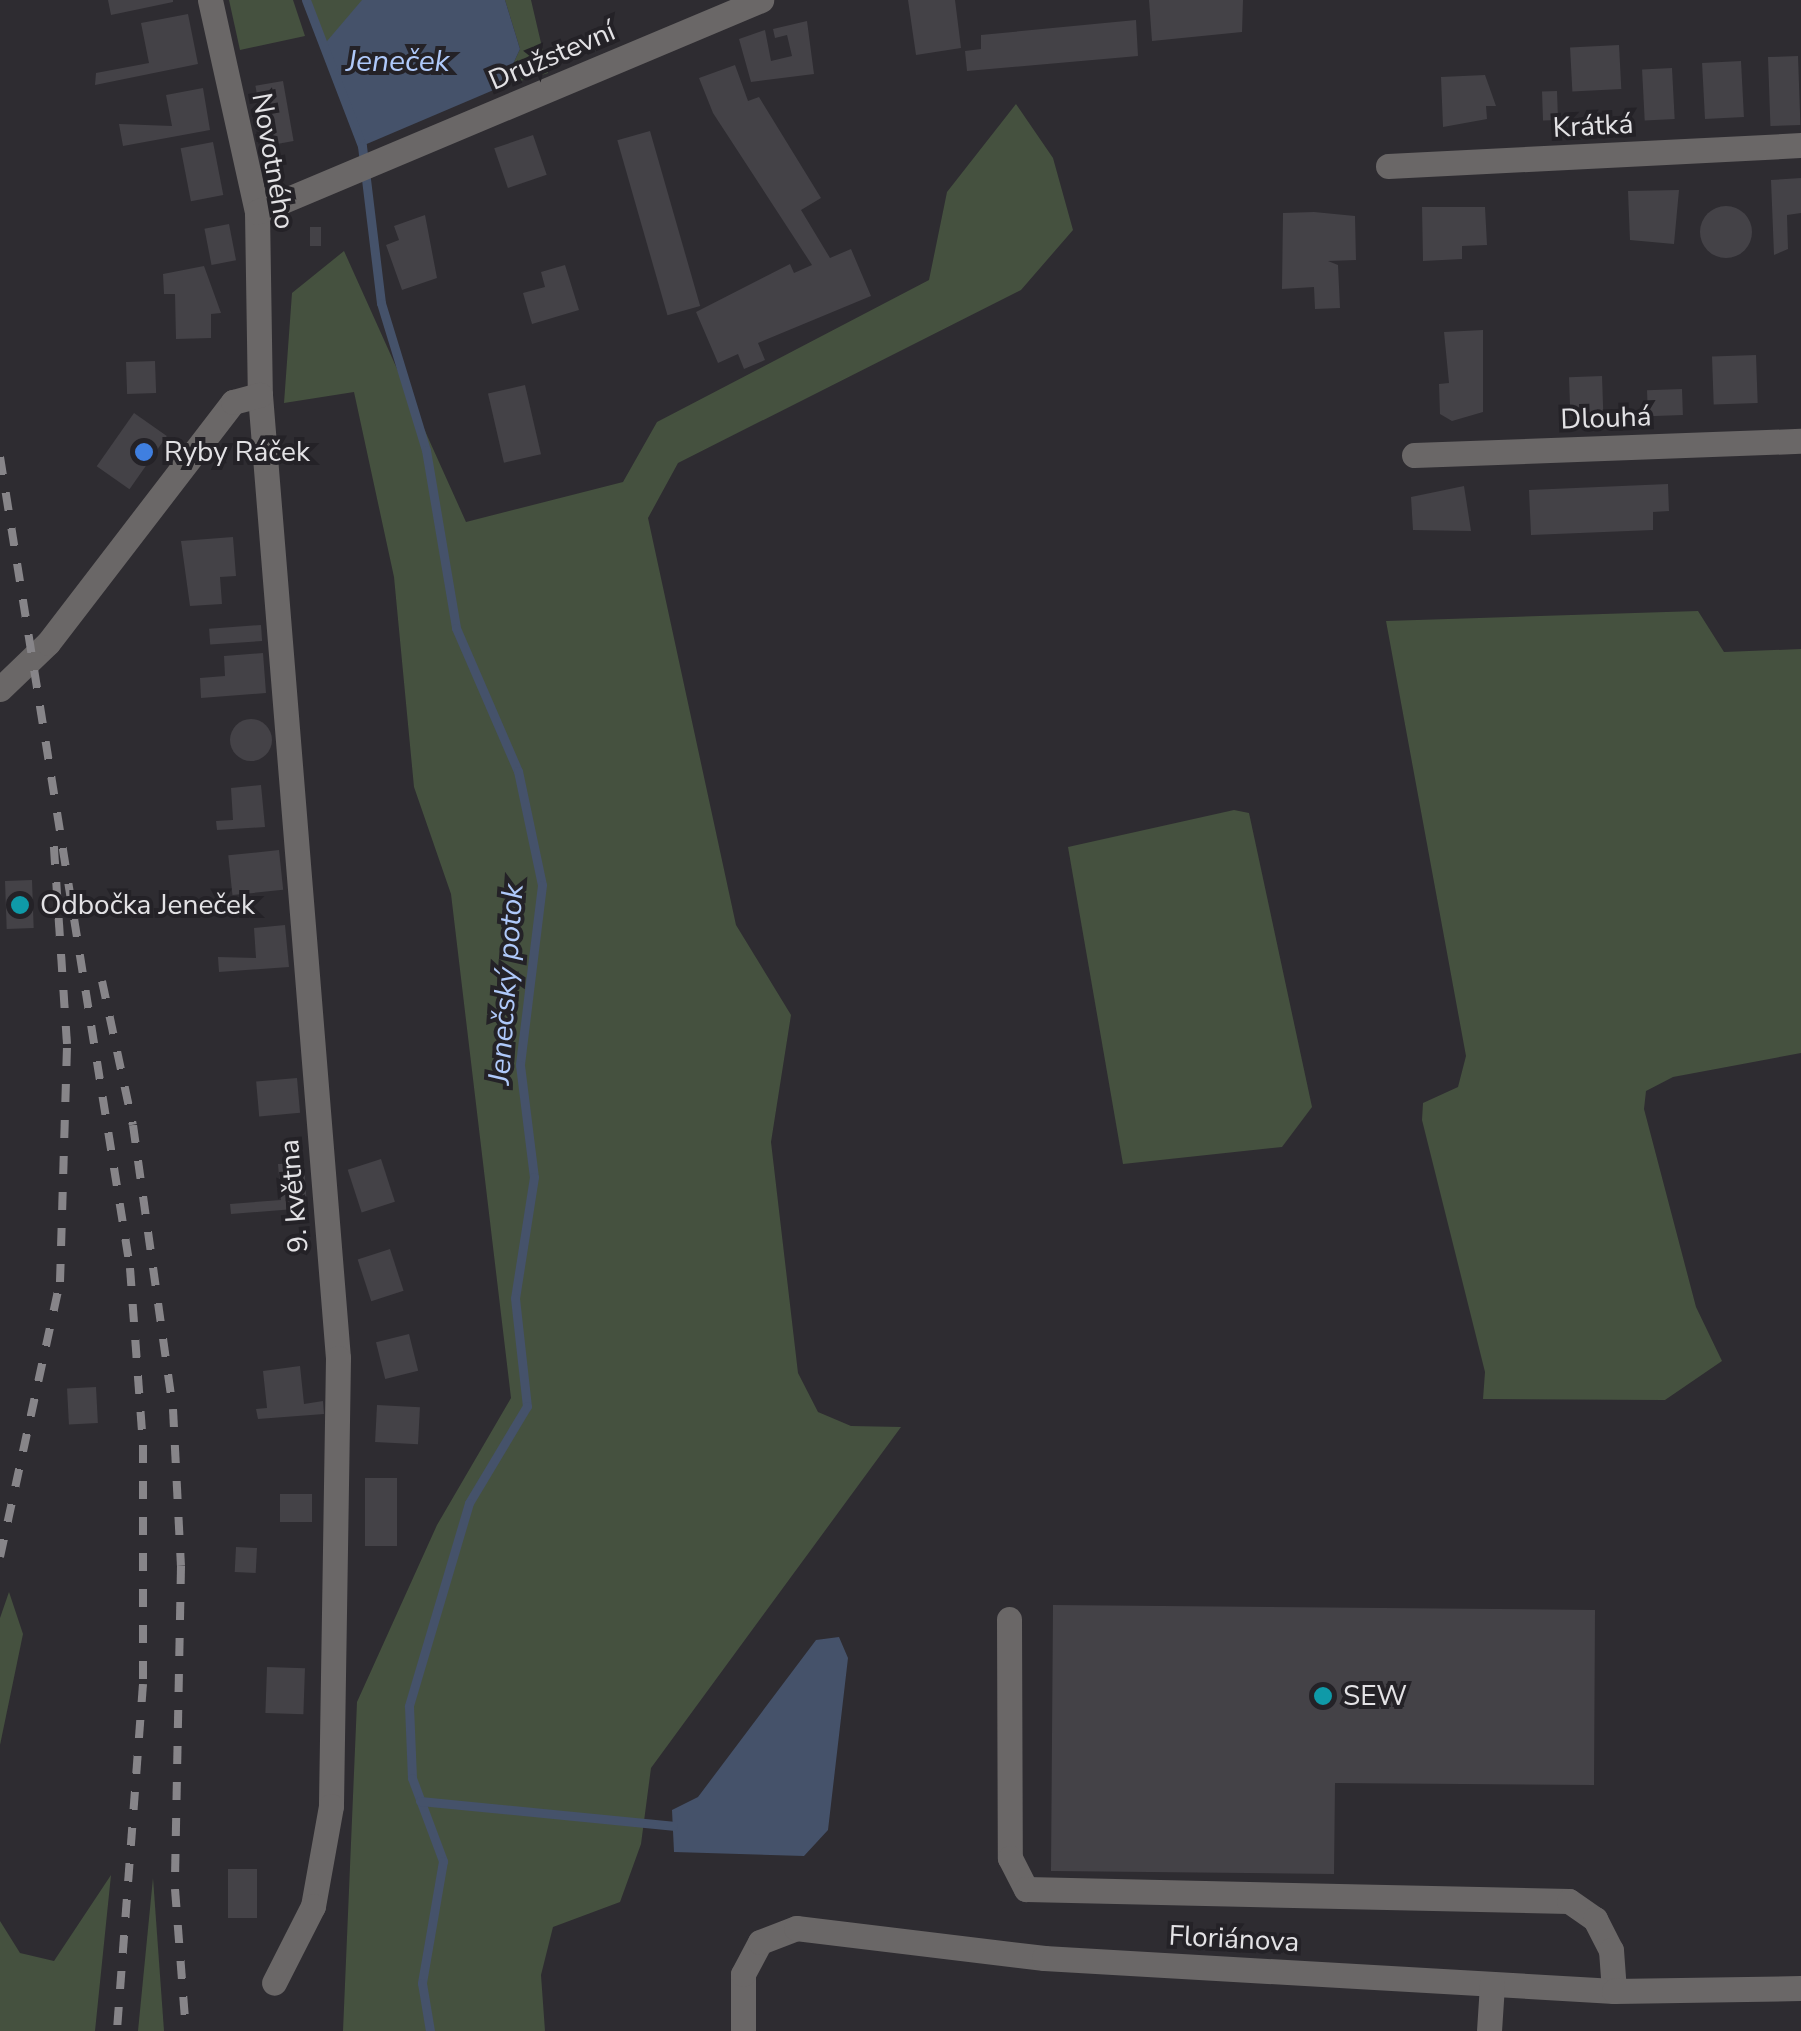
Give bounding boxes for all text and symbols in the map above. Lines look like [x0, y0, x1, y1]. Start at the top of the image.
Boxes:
street label: Družstevní [484, 14, 620, 98]
water label: Jeneček [346, 44, 450, 80]
street label: Novotného [244, 90, 302, 232]
street label: Krátká [1552, 107, 1634, 145]
street label: Dlouhá [1560, 400, 1652, 436]
place label: Ryby Ráček [164, 435, 310, 469]
marker: Ryby Ráček [133, 441, 155, 463]
water label: Jenečský potok [482, 883, 532, 1085]
place label: Odbočka Jeneček [40, 888, 255, 922]
marker: Odbočka Jeneček [9, 894, 31, 916]
street label: 9. května [272, 1138, 316, 1254]
place label: SEW [1343, 1679, 1407, 1713]
marker: SEW [1312, 1685, 1334, 1707]
street label: Floriánova [1168, 1919, 1300, 1959]

